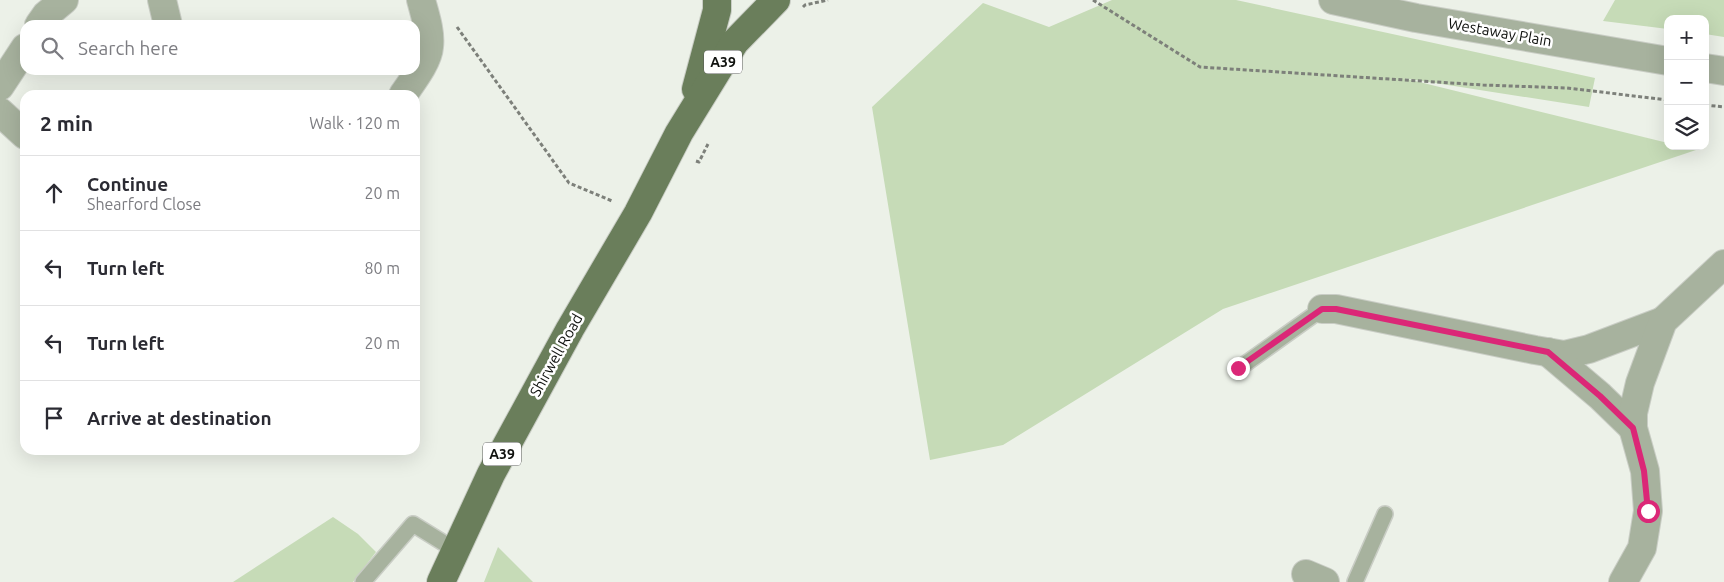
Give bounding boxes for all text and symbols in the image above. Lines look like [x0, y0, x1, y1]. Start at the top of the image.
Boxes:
street label: Westaway Plain [1447, 15, 1553, 49]
map controls [1664, 15, 1709, 150]
button: + [1664, 15, 1709, 60]
search box [20, 20, 420, 75]
icon: search [38, 34, 66, 62]
text: Search here [78, 37, 178, 59]
road number: A39 [704, 51, 742, 74]
button: − [1664, 60, 1709, 105]
button: layers [1664, 105, 1709, 150]
text: 2 min [40, 111, 93, 135]
text: Walk · 120 m [309, 114, 400, 132]
text: Continue [87, 173, 168, 195]
icon: ahead [40, 179, 68, 207]
text: 20 m [364, 184, 400, 202]
text: Shearford Close [87, 195, 201, 213]
icon: left [40, 254, 68, 282]
text: Turn left [87, 257, 165, 279]
text: 80 m [364, 259, 400, 277]
street label: Shirwell Road [526, 311, 586, 399]
icon: left [40, 329, 68, 357]
text: Turn left [87, 332, 165, 354]
text: 20 m [364, 334, 400, 352]
route end [1227, 357, 1250, 380]
icon: arrive [40, 404, 68, 432]
text: Arrive at destination [87, 407, 272, 429]
road number: A39 [483, 442, 521, 466]
route start [1637, 500, 1660, 523]

